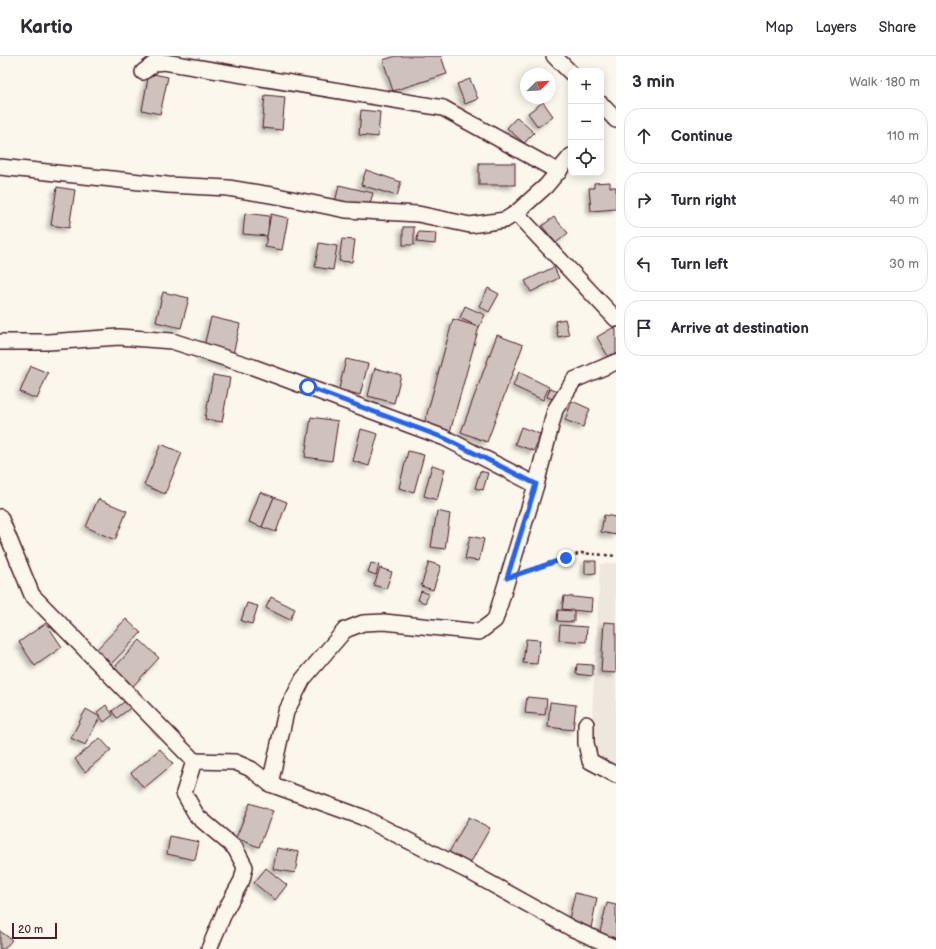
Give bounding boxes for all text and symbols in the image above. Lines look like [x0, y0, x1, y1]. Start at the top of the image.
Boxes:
text: Kartio [20, 16, 73, 39]
text: Map [765, 19, 793, 36]
text: Layers [815, 19, 857, 36]
text: Share [879, 19, 916, 36]
north arrow [520, 68, 556, 104]
map controls [568, 68, 604, 176]
button: + [568, 68, 604, 104]
text: 3 min [632, 72, 675, 92]
text: Walk · 180 m [849, 74, 920, 90]
button: − [568, 104, 604, 140]
icon: ahead [633, 125, 655, 147]
text: Continue [671, 127, 733, 146]
text: 110 m [887, 128, 919, 144]
button: locate [568, 140, 604, 176]
icon: right [633, 189, 655, 211]
text: Turn right [671, 191, 736, 210]
text: 40 m [889, 192, 919, 208]
icon: left [633, 253, 655, 275]
text: Turn left [671, 255, 728, 274]
text: 30 m [889, 256, 919, 272]
icon: arrive [633, 317, 655, 339]
text: Arrive at destination [671, 319, 809, 338]
route start [299, 378, 317, 396]
route end [557, 549, 575, 567]
scale bar [12, 921, 57, 940]
text: 20 m [18, 923, 43, 936]

